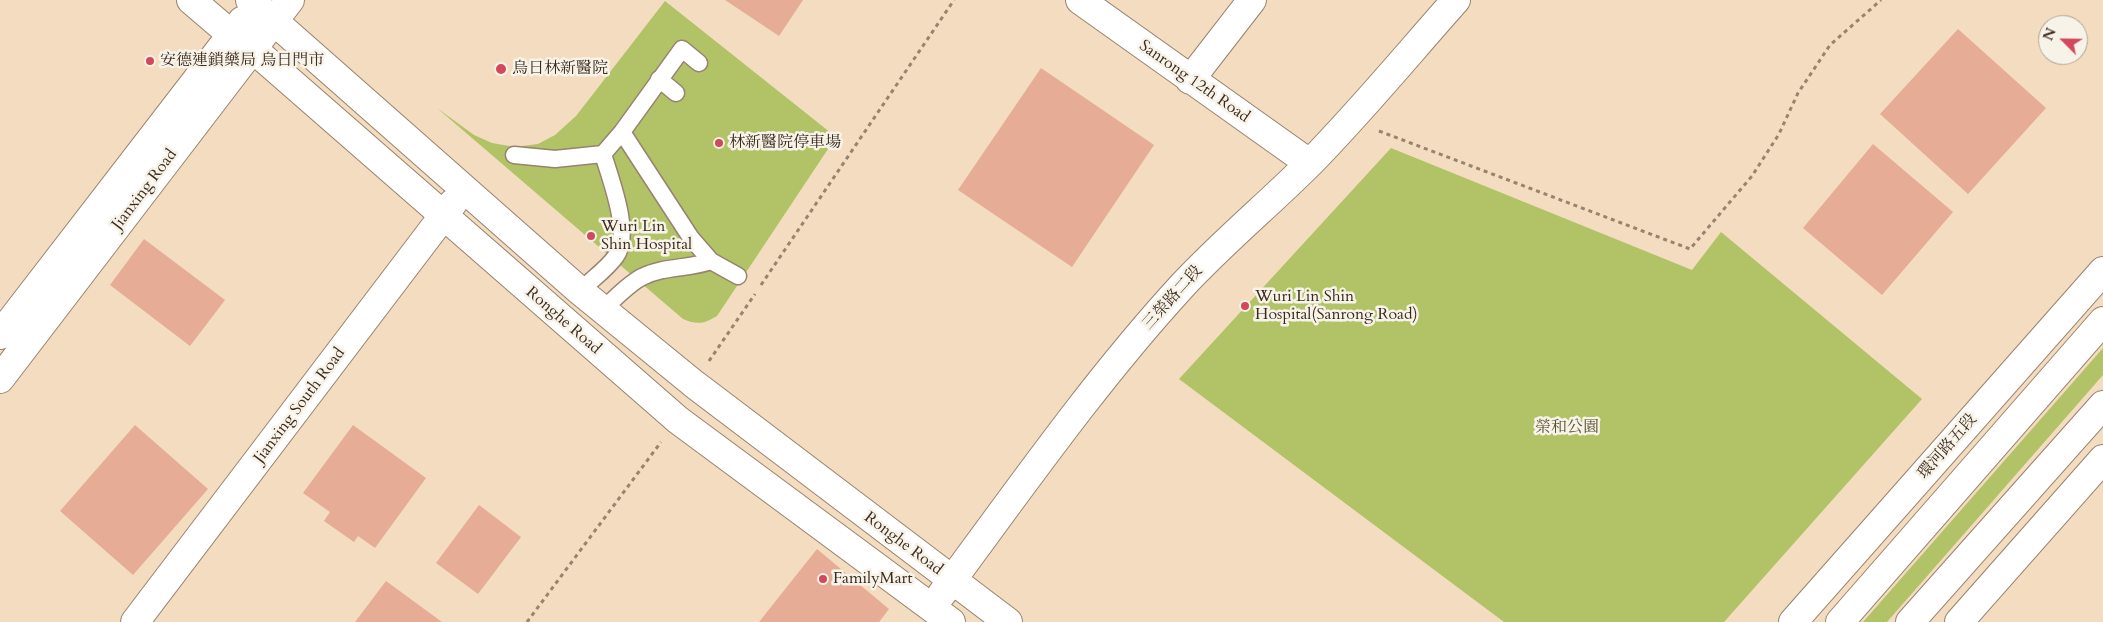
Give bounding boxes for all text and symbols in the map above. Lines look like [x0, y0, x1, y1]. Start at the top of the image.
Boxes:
north arrow [2038, 15, 2088, 65]
text: N [2039, 25, 2061, 44]
street label: Sanrong 12th Road [1135, 37, 1253, 127]
place label: 安德連鎖藥局 烏日門市 [160, 51, 324, 71]
marker: 安德連鎖藥局 烏日門市 [144, 55, 156, 67]
place label: 烏日林新醫院 [512, 59, 608, 79]
marker: 烏日林新醫院 [494, 62, 508, 76]
place label: 林新醫院停車場 [729, 133, 841, 153]
marker: 林新醫院停車場 [713, 137, 725, 149]
street label: Jianxing Road [108, 146, 182, 234]
place label: Wuri Lin Shin Hospital [601, 217, 692, 255]
marker: Wuri Lin Shin Hospital [585, 230, 597, 242]
street label: 三榮路二段 [1139, 262, 1207, 334]
street label: Ronghe Road [521, 283, 605, 359]
place label: Wuri Lin Shin Hospital(Sanrong Road) [1255, 287, 1418, 325]
marker: Wuri Lin Shin Hospital(Sanrong Road) [1239, 300, 1251, 312]
street label: Jianxing South Road [250, 345, 350, 467]
street label: 環河路五段 [1915, 411, 1981, 483]
park label: 榮和公園 [1535, 418, 1599, 438]
street label: Ronghe Road [860, 508, 946, 580]
place label: FamilyMart [833, 569, 912, 589]
marker: FamilyMart [817, 573, 829, 585]

